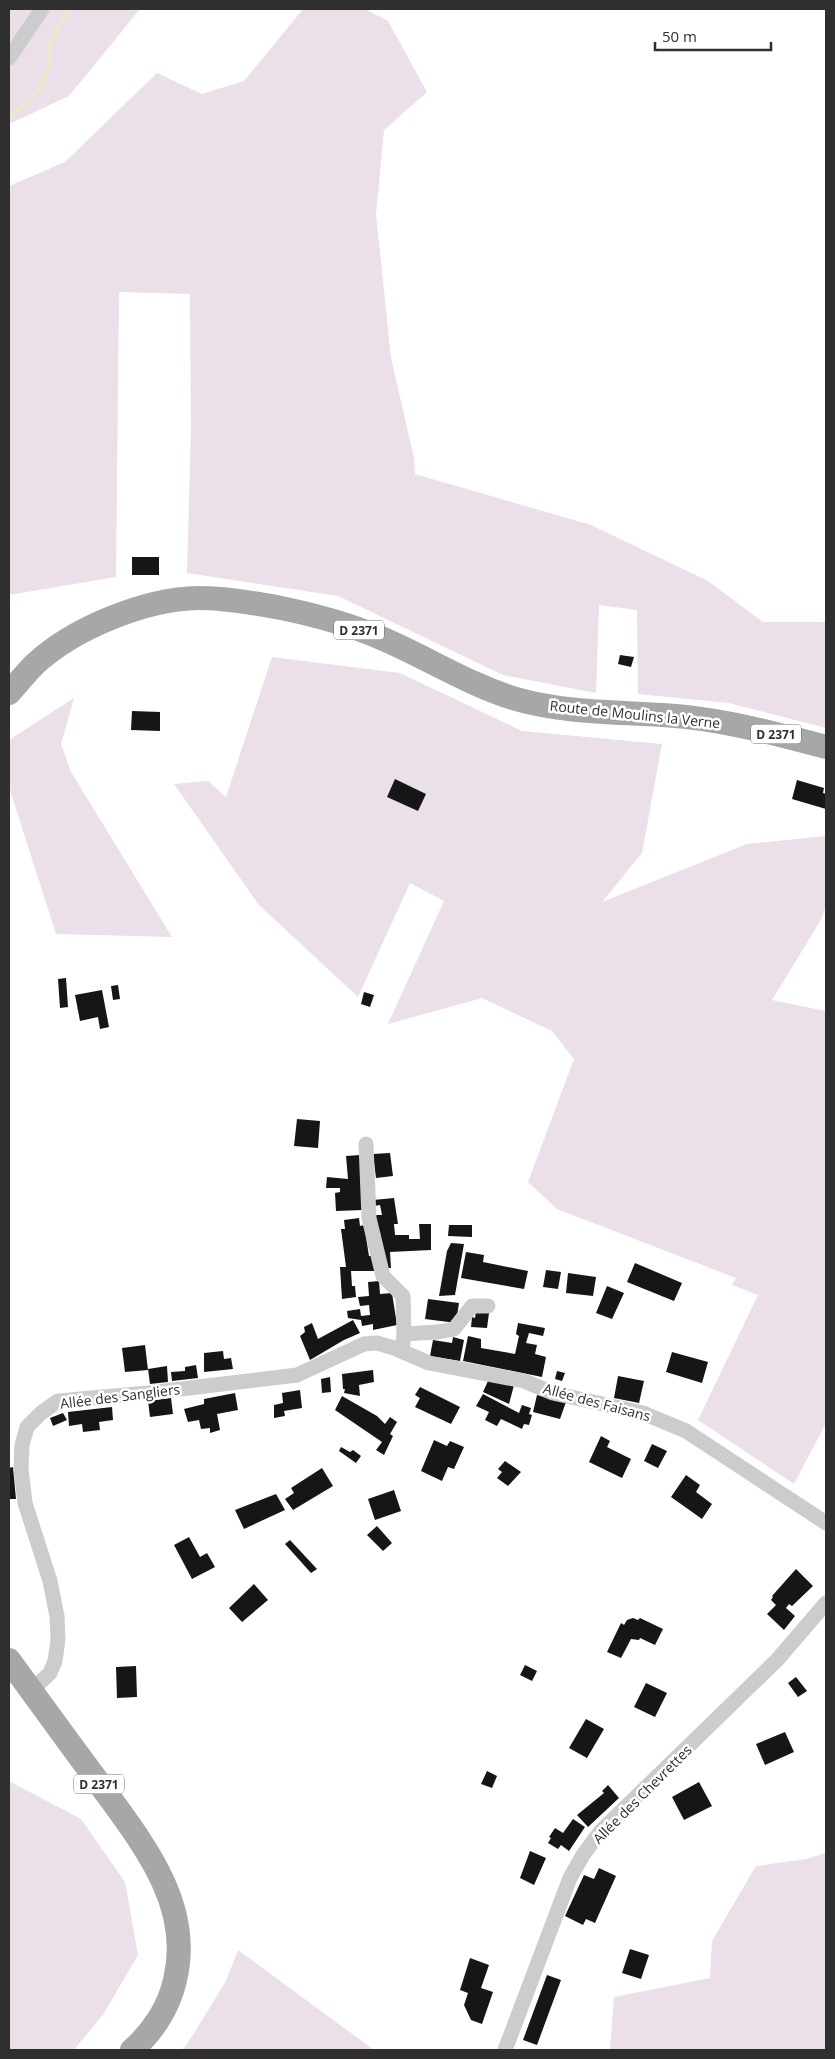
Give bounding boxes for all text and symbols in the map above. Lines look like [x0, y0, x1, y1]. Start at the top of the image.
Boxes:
scale bar [655, 20, 771, 52]
text: 50 m [662, 26, 697, 46]
road number: D 2371 [334, 620, 384, 640]
street label: Route de Moulins la Verne [549, 696, 721, 732]
road number: D 2371 [751, 724, 801, 744]
street label: Allée des Sangliers [59, 1379, 182, 1413]
street label: Allée des Faisans [541, 1379, 653, 1426]
street label: Allée des Chevrettes [588, 1740, 696, 1848]
road number: D 2371 [74, 1775, 124, 1794]

